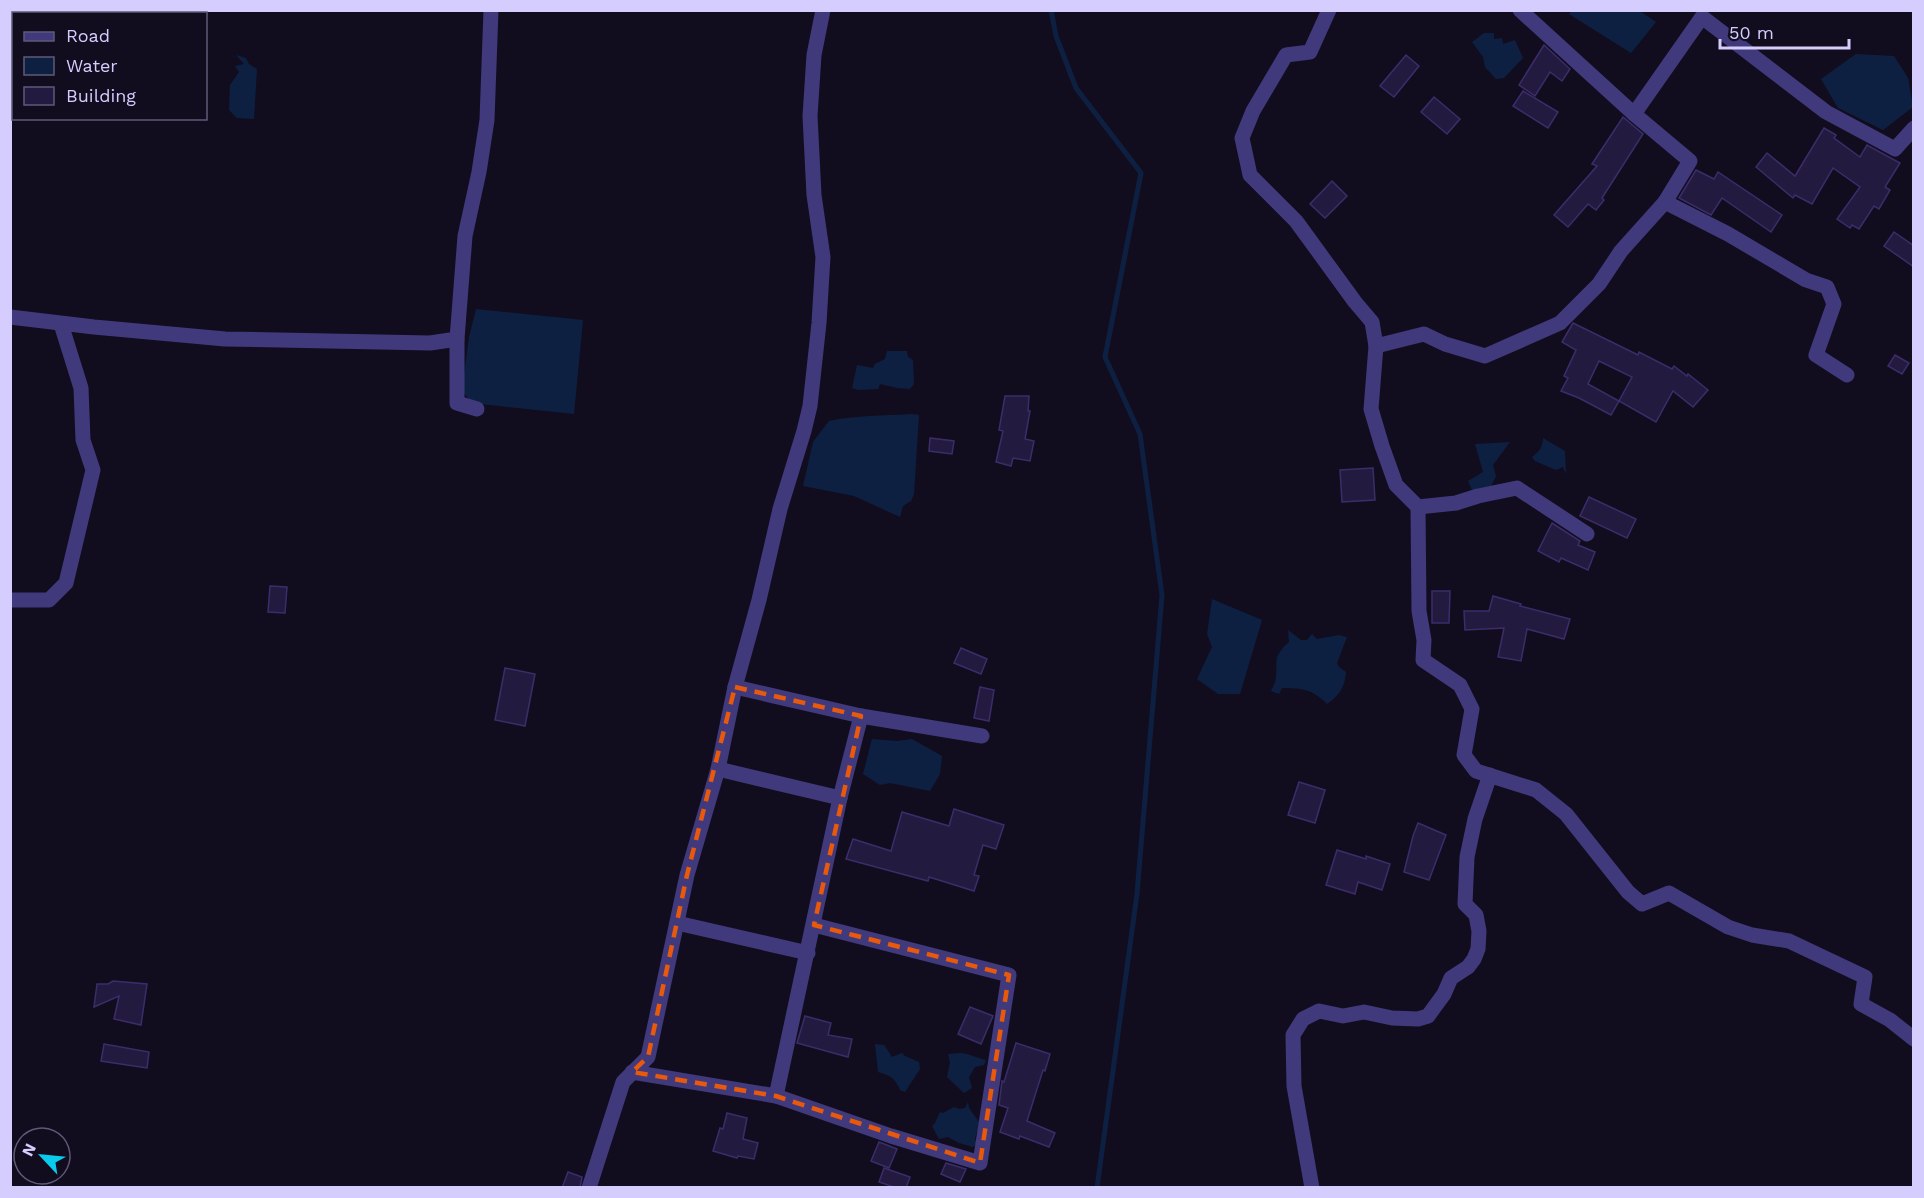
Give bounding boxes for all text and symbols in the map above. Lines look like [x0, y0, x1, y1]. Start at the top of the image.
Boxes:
legend [12, 12, 207, 120]
scale bar [1720, 12, 1849, 50]
text: 50 m [1729, 22, 1774, 43]
text: Road [66, 25, 110, 46]
text: Water [66, 55, 118, 76]
text: Building [66, 85, 136, 106]
north arrow [12, 1126, 72, 1186]
text: N [18, 1140, 40, 1159]

